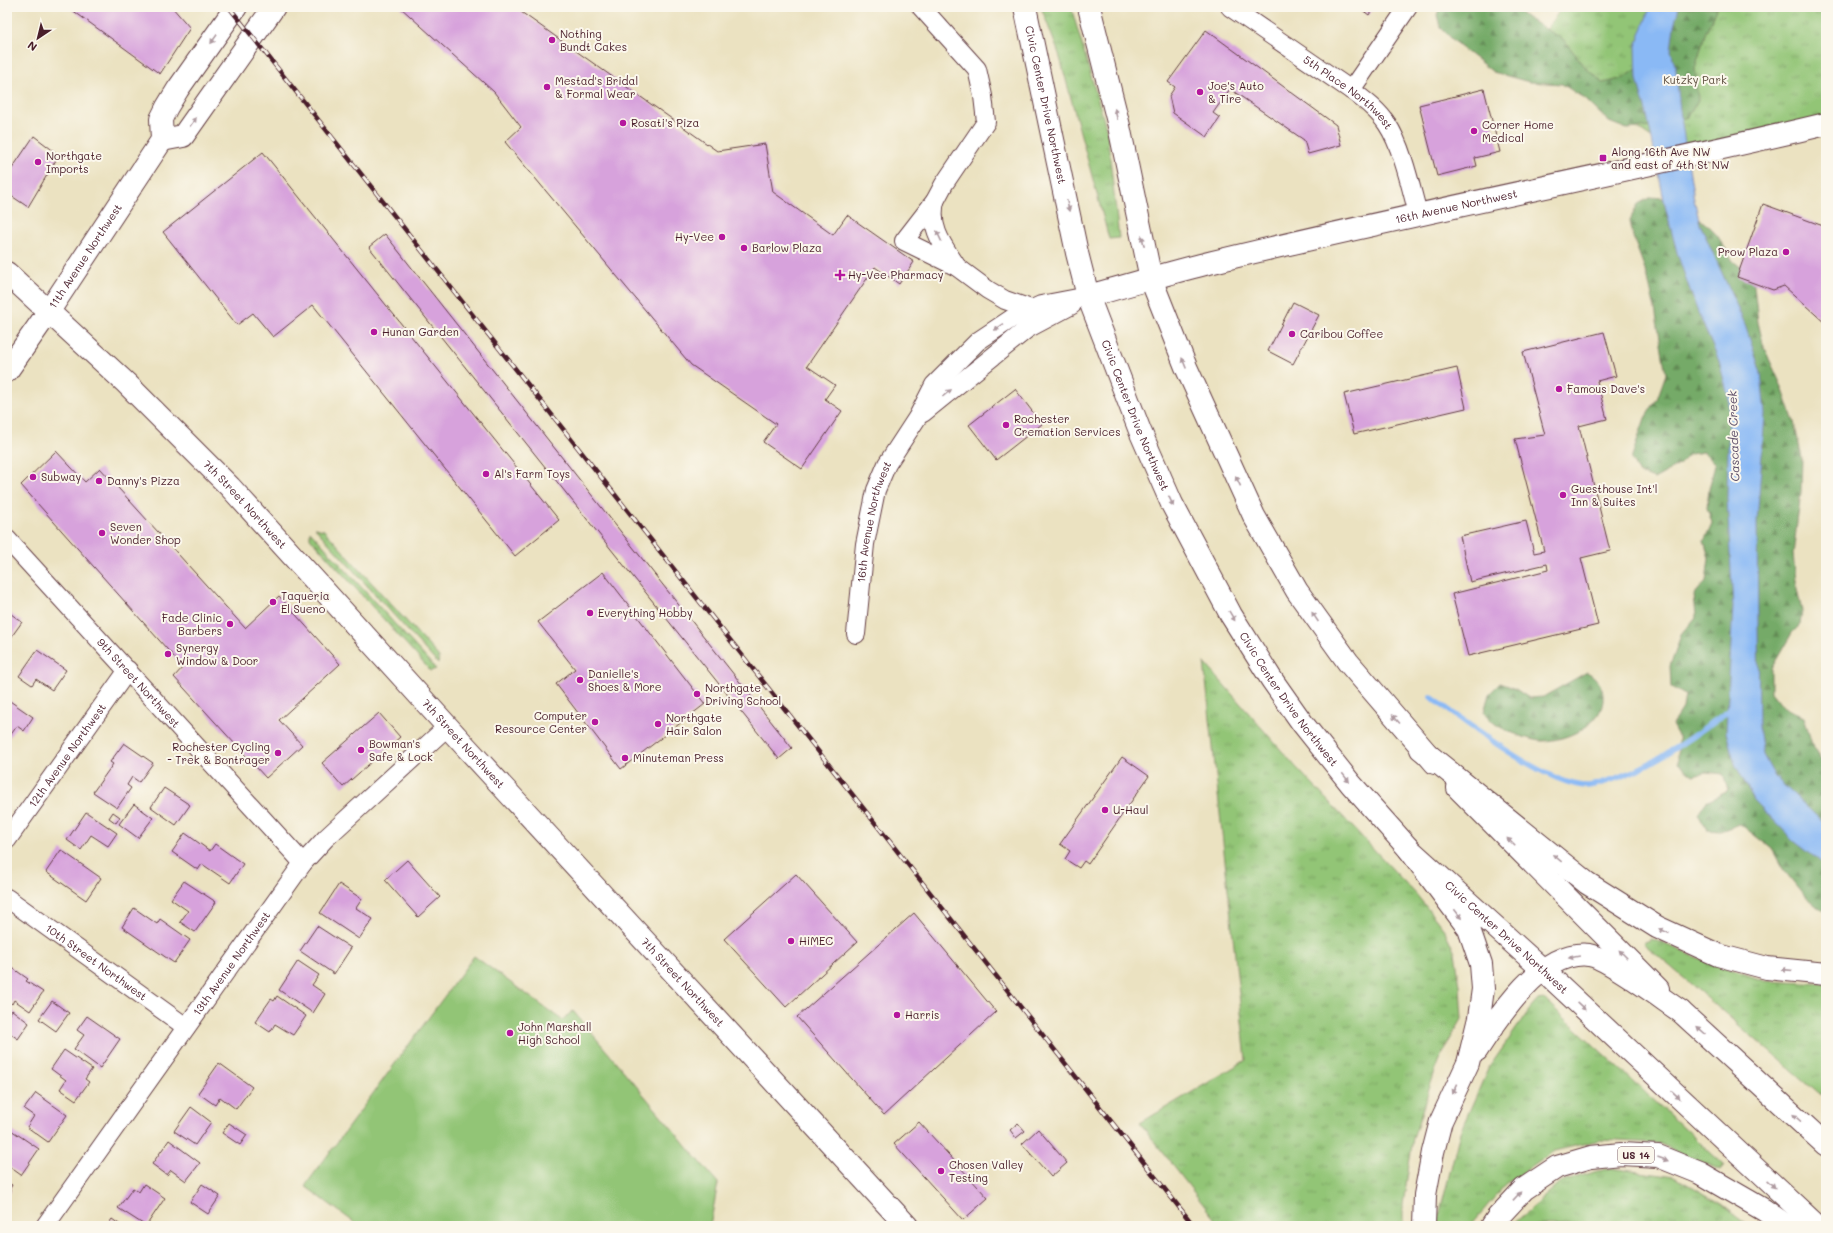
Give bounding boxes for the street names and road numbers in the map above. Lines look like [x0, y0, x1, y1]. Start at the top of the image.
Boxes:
street label: Civic Center Drive Northwest [1022, 24, 1070, 185]
street label: 5th Place Northwest [1301, 52, 1397, 132]
street label: 16th Avenue Northwest [1394, 185, 1519, 227]
street label: 11th Avenue Northwest [45, 200, 125, 311]
street label: Civic Center Drive Northwest [1099, 337, 1173, 493]
street label: 7th Street Northwest [200, 456, 290, 552]
street label: 16th Avenue Northwest [853, 457, 894, 583]
street label: Civic Center Drive Northwest [1236, 629, 1342, 769]
street label: 9th Street Northwest [94, 635, 184, 731]
street label: 7th Street Northwest [419, 695, 508, 791]
street label: 12th Avenue Northwest [25, 700, 109, 810]
street label: Civic Center Drive Northwest [1442, 877, 1572, 997]
street label: 13th Avenue Northwest [189, 908, 273, 1018]
street label: 10th Street Northwest [43, 920, 150, 1004]
street label: 7th Street Northwest [638, 934, 728, 1030]
road number: US 14 [1618, 1147, 1654, 1163]

